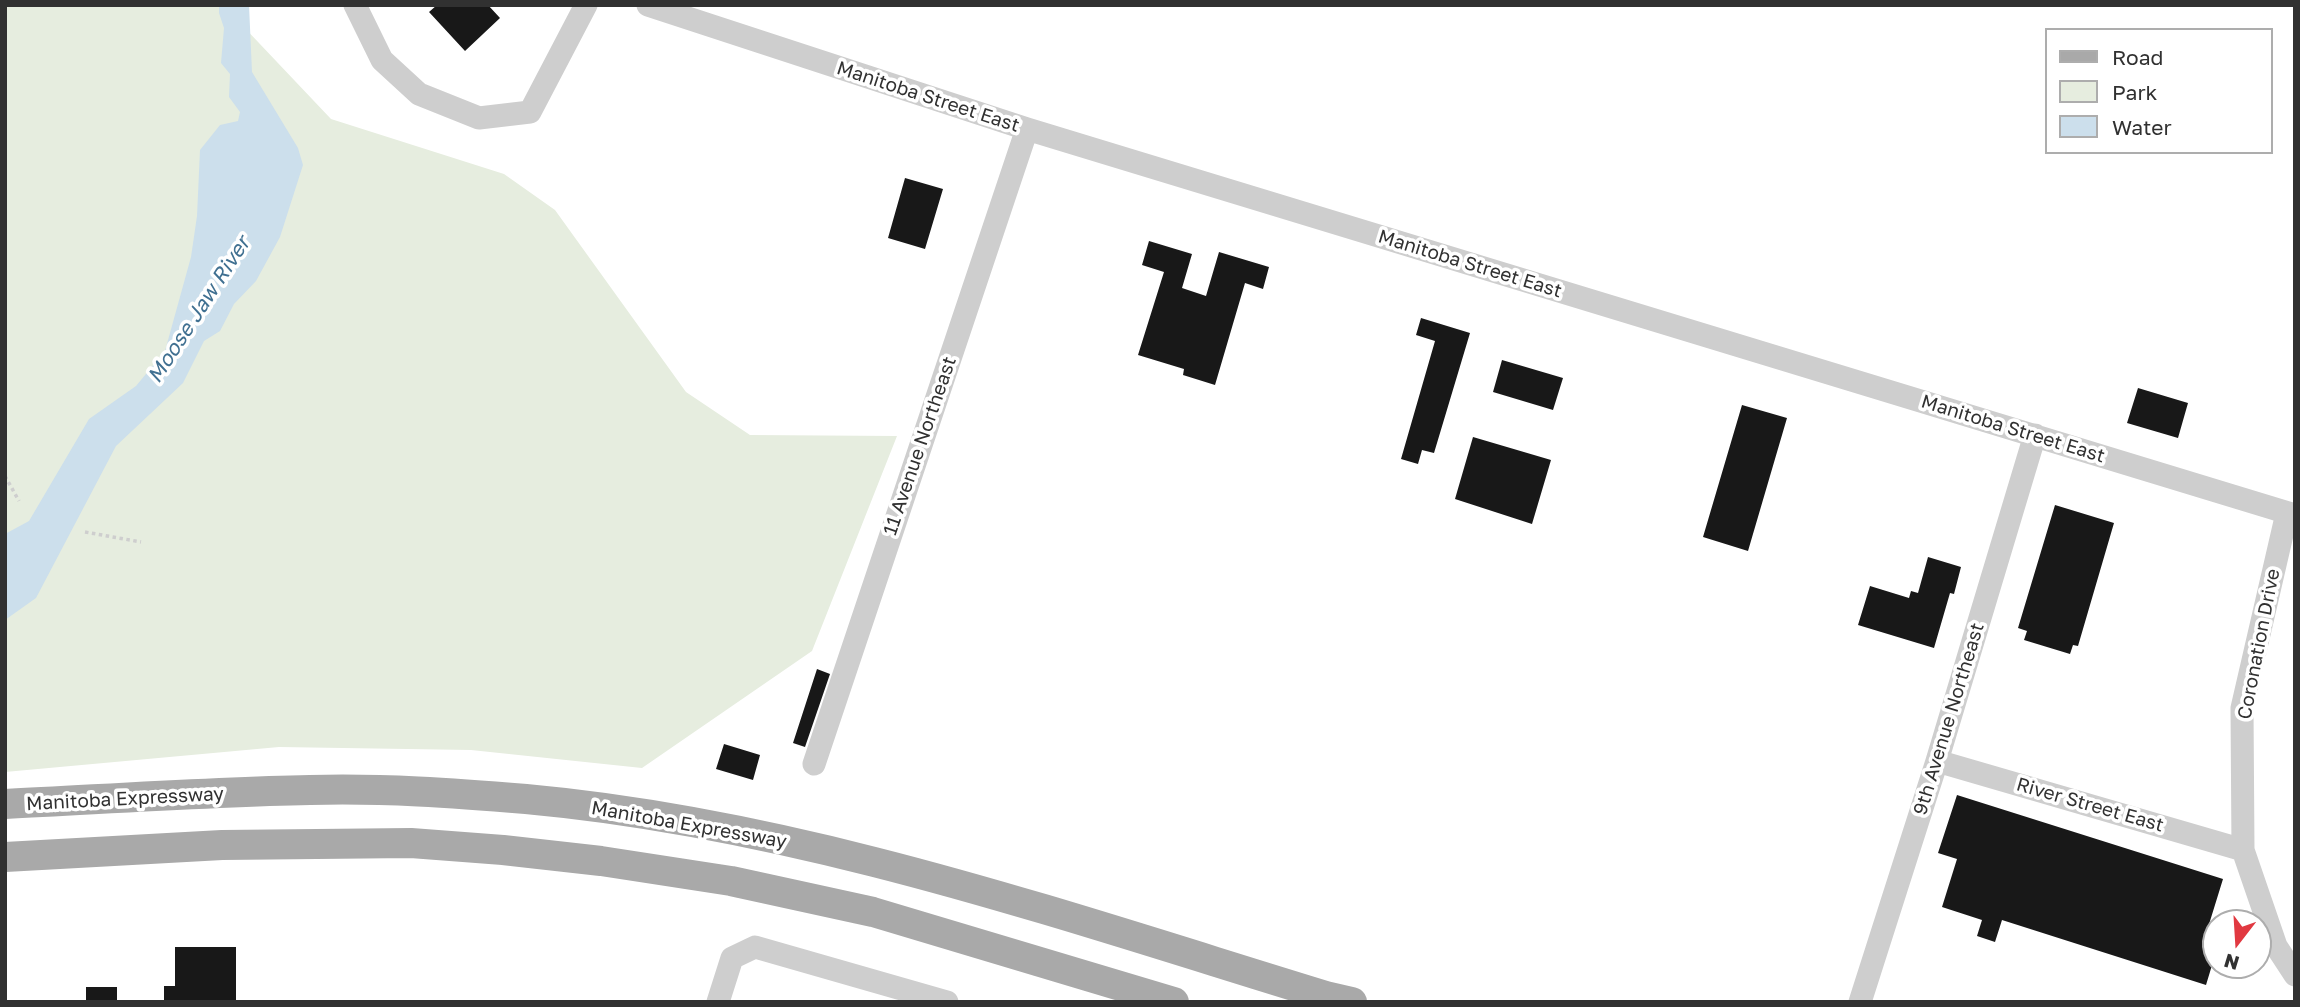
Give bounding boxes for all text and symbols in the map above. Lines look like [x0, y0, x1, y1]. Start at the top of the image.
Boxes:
legend [2044, 28, 2272, 154]
text: Road [2112, 44, 2163, 70]
street label: Manitoba Street East [834, 57, 1022, 137]
text: Park [2112, 79, 2157, 105]
text: Water [2112, 114, 2172, 140]
street label: Manitoba Street East [1375, 225, 1565, 303]
water label: Moose Jaw River [142, 232, 256, 388]
street label: 11 Avenue Northeast [879, 354, 961, 538]
street label: Manitoba Street East [1918, 390, 2108, 468]
street label: Coronation Drive [2233, 567, 2285, 721]
street label: 9th Avenue Northeast [1909, 620, 1989, 818]
street label: River Street East [2014, 773, 2166, 837]
street label: Manitoba Expressway [25, 782, 225, 816]
street label: Manitoba Expressway [589, 797, 789, 853]
north arrow [2202, 909, 2272, 979]
text: N [2221, 950, 2242, 976]

